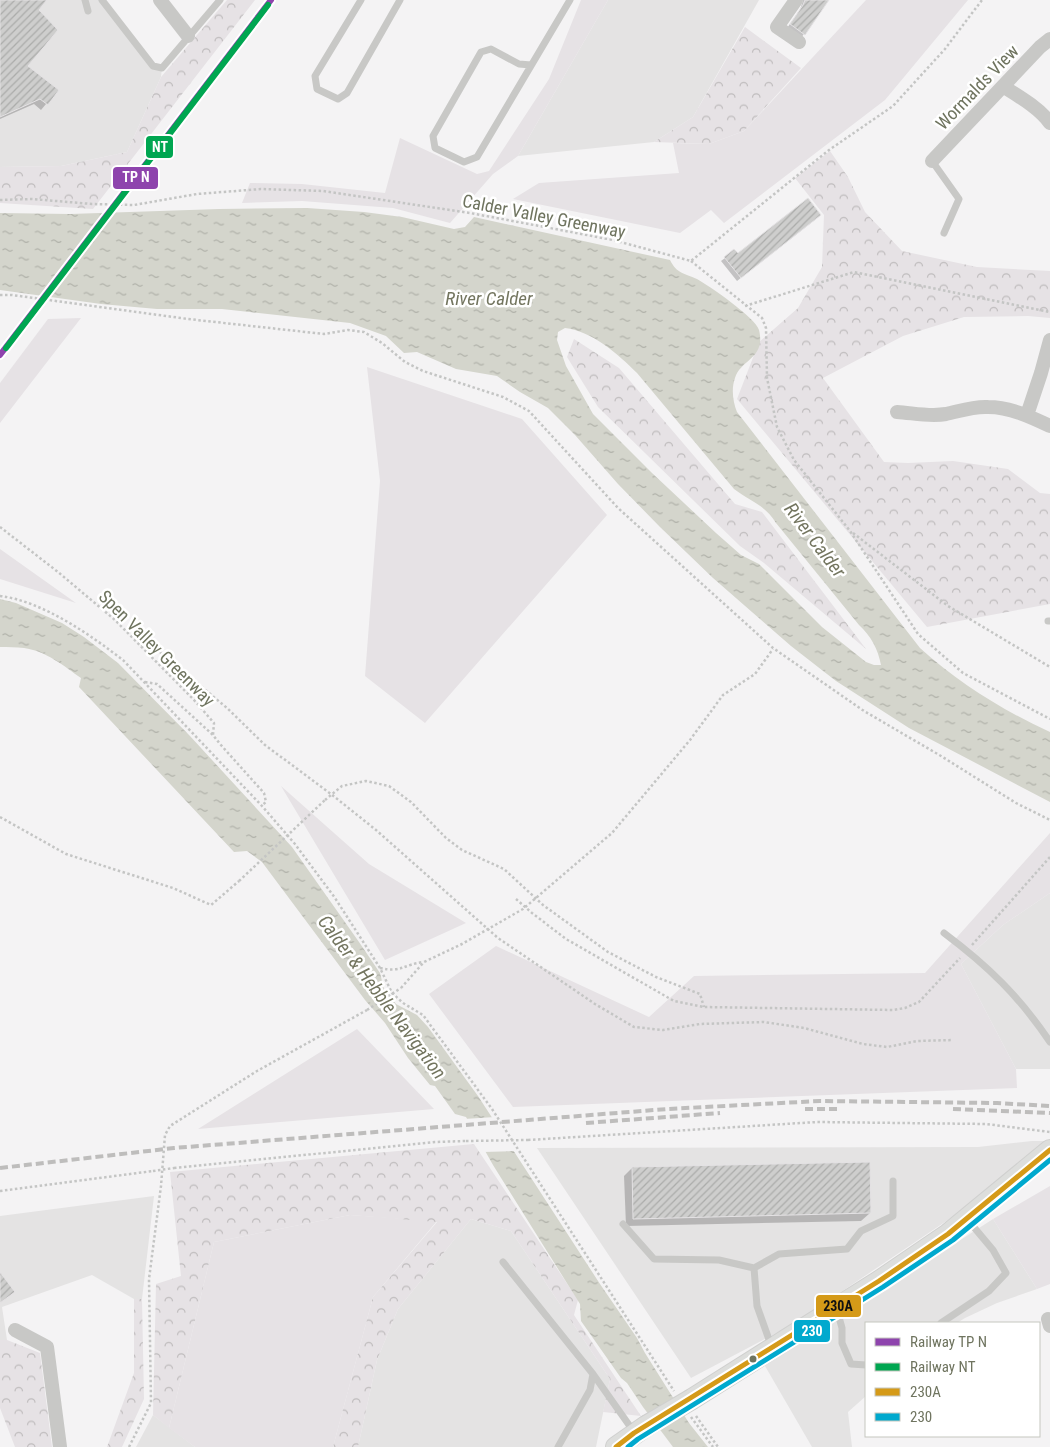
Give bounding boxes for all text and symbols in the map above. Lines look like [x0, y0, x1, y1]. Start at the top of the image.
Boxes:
street label: Wormalds View [931, 40, 1023, 134]
line badge: NT [145, 135, 174, 159]
text: NT [152, 139, 168, 155]
line badge: TP N [112, 166, 159, 190]
text: TP N [122, 169, 150, 185]
street label: Calder Valley Greenway [461, 190, 628, 242]
water label: River Calder [445, 287, 533, 310]
water label: River Calder [780, 498, 851, 582]
street label: Spen Valley Greenway [95, 586, 220, 711]
water label: Calder & Hebble Navigation [313, 911, 451, 1083]
line badge: 230A [815, 1294, 862, 1318]
text: 230A [823, 1298, 853, 1314]
line badge: 230 [793, 1319, 831, 1343]
legend [865, 1322, 1040, 1437]
text: 230 [801, 1323, 823, 1339]
text: Railway TP N [910, 1333, 987, 1351]
unlabelled marker [748, 1354, 758, 1364]
text: Railway NT [910, 1358, 976, 1376]
text: 230A [910, 1383, 941, 1401]
text: 230 [910, 1408, 932, 1426]

